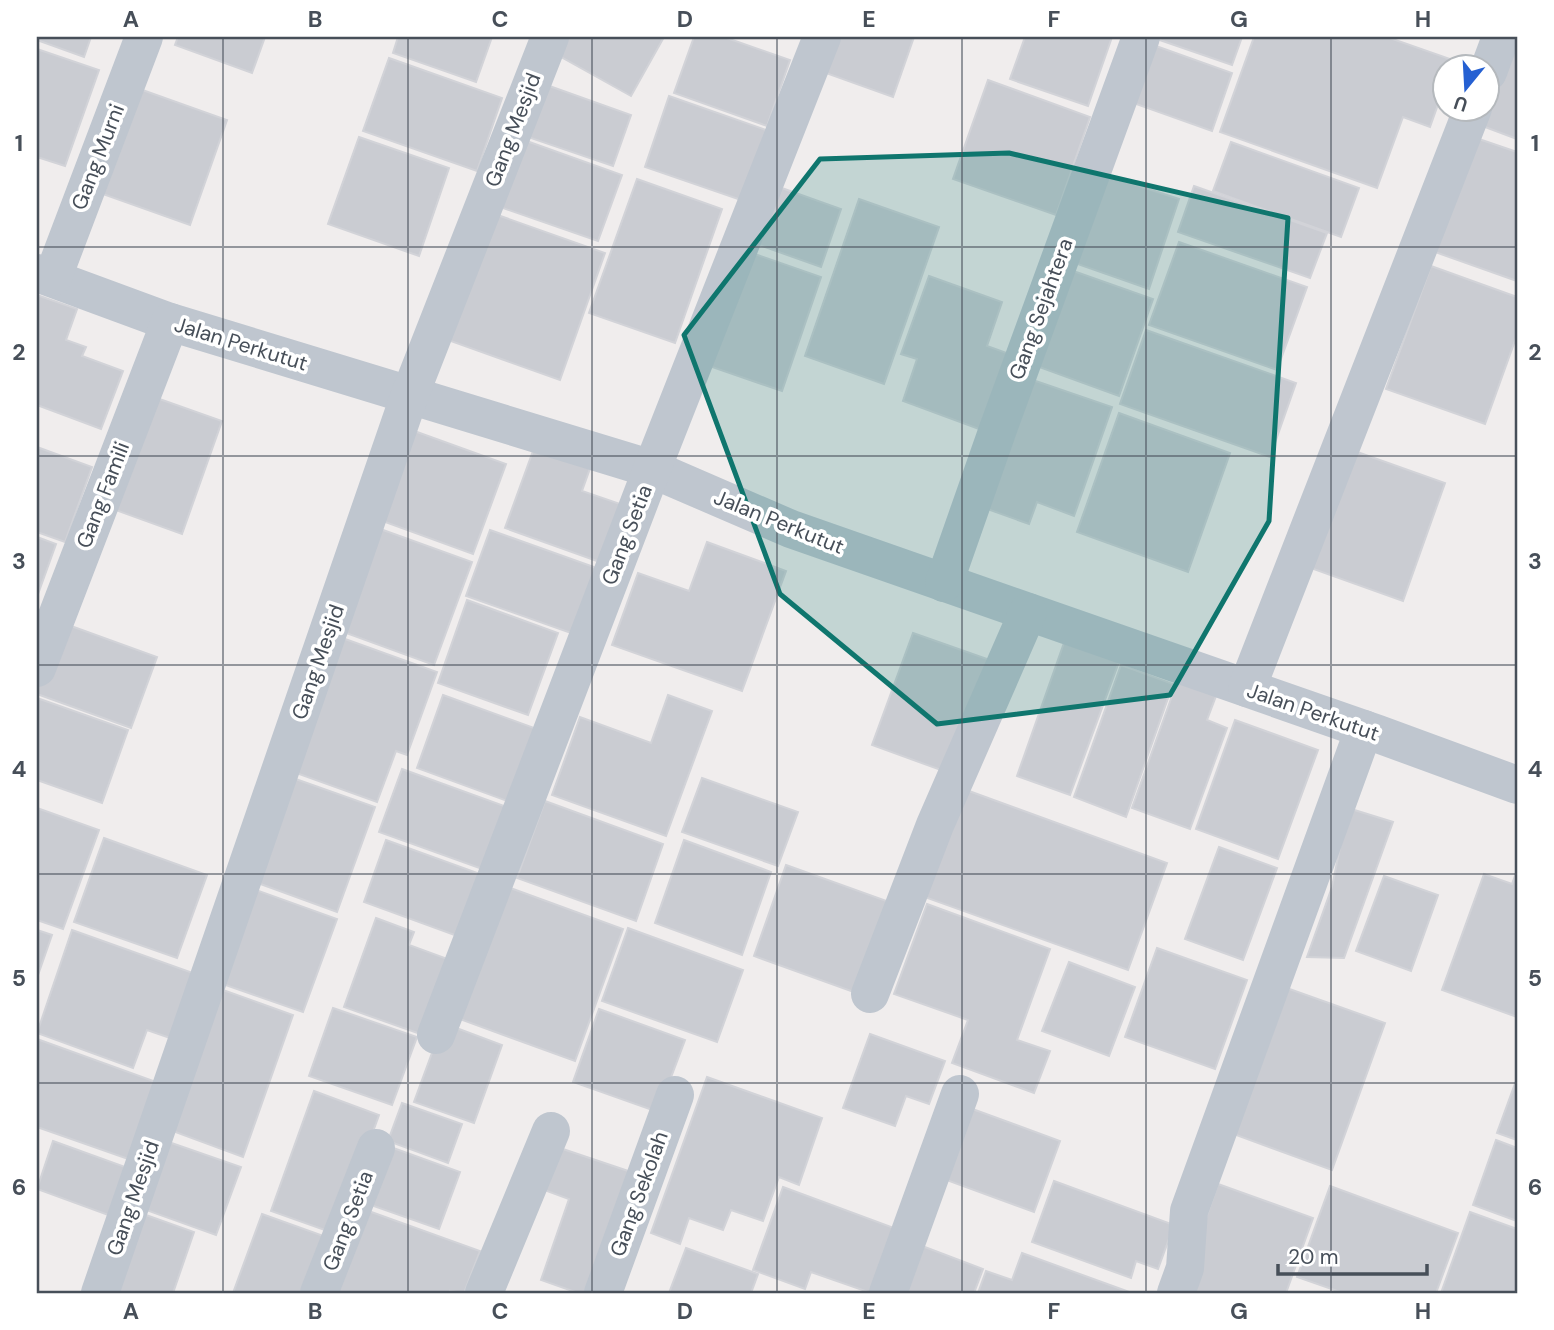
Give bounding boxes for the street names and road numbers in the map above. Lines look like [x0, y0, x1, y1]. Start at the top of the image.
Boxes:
street label: Gang Mesjid [478, 69, 548, 191]
street label: Gang Murni [65, 100, 131, 214]
street label: Gang Sejahtera [1002, 234, 1080, 384]
street label: Jalan Perkutut [171, 310, 311, 378]
street label: Gang Famili [70, 438, 136, 552]
street label: Gang Setia [595, 481, 659, 589]
street label: Jalan Perkutut [710, 483, 848, 561]
street label: Gang Mesjid [285, 601, 351, 723]
street label: Jalan Perkutut [1243, 676, 1383, 748]
street label: Gang Sekolah [603, 1128, 675, 1260]
street label: Gang Mesjid [100, 1137, 166, 1259]
street label: Gang Setia [316, 1167, 380, 1275]

